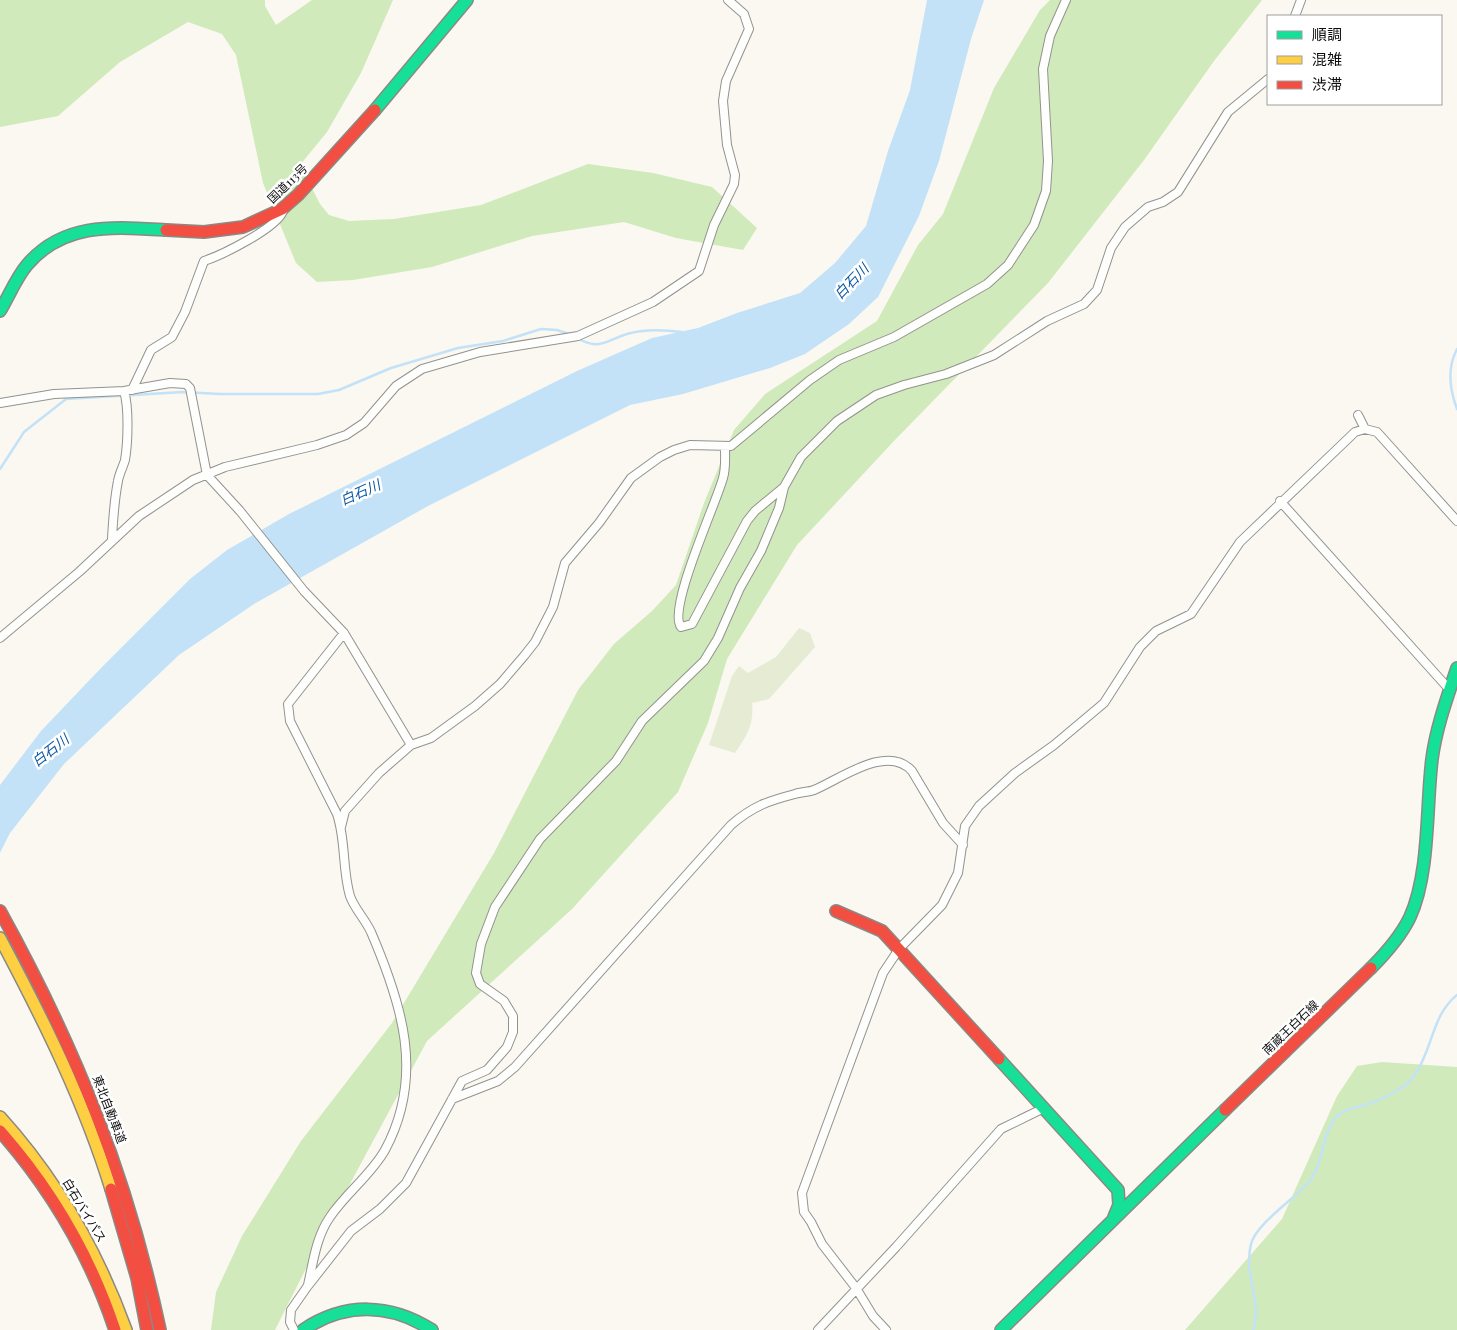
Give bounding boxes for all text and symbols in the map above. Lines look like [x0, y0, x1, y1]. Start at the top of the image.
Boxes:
legend [1267, 15, 1442, 105]
text: 順調 [1312, 24, 1342, 44]
text: 混雑 [1312, 49, 1342, 69]
text: 渋滞 [1312, 74, 1342, 94]
street label: 国道113号 [263, 160, 311, 206]
water label: 白石川 [830, 258, 874, 303]
water label: 白石川 [337, 474, 385, 509]
water label: 白石川 [28, 728, 74, 770]
street label: 南蔵王白石線 [1259, 996, 1321, 1058]
street label: 東北自動車道 [90, 1073, 130, 1145]
street label: 白石バイパス [60, 1175, 110, 1245]

